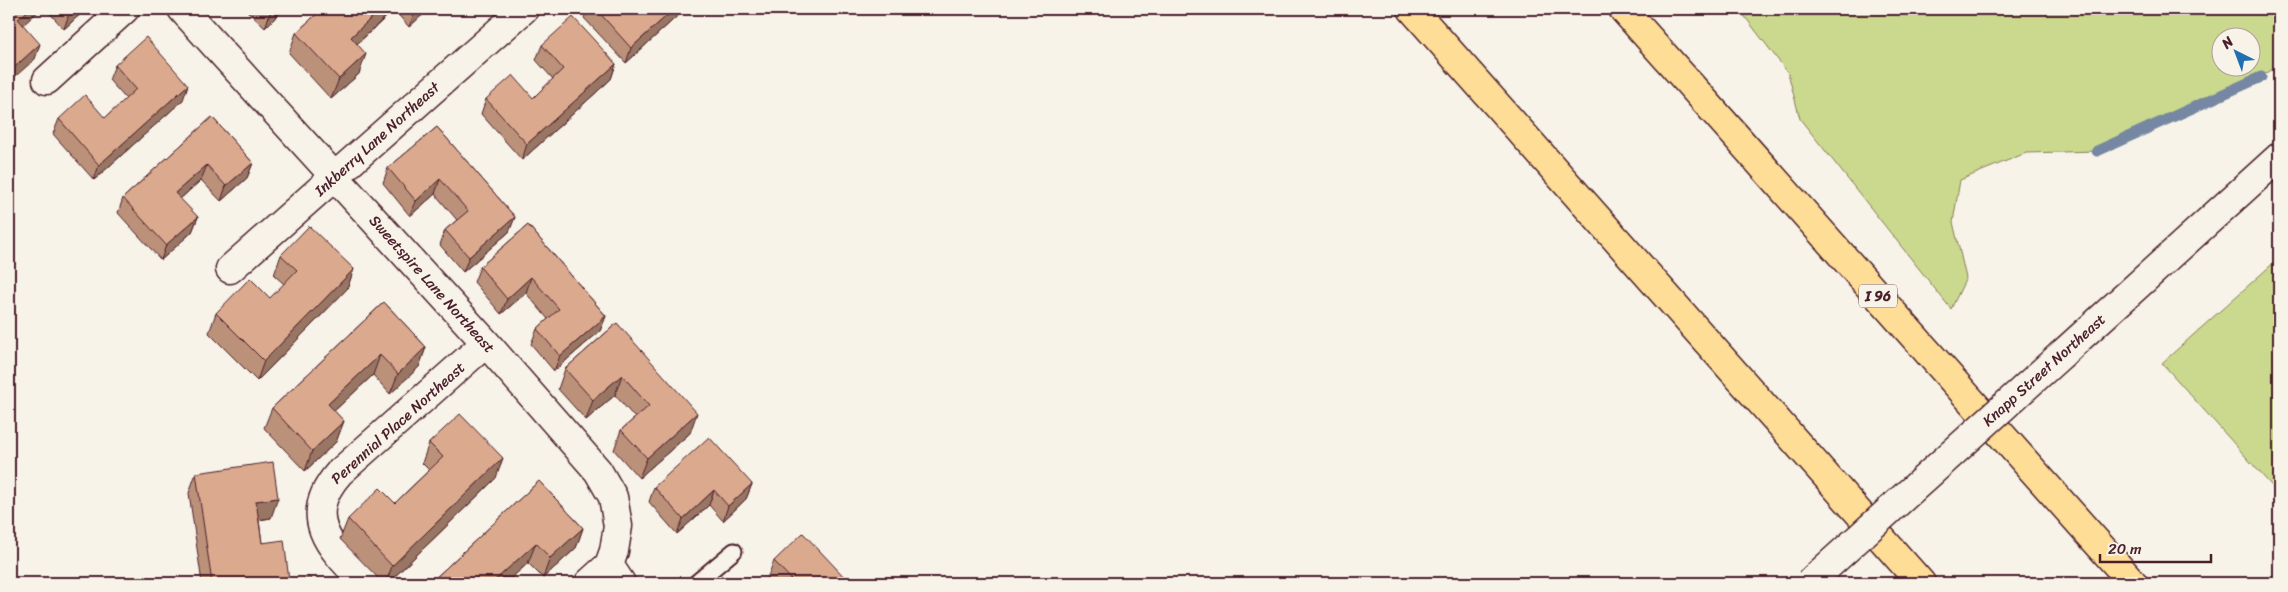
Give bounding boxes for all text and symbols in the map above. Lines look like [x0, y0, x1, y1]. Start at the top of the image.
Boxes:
north arrow [2210, 28, 2260, 78]
text: N [2215, 30, 2240, 56]
street label: Inkberry Lane Northeast [307, 75, 446, 203]
street label: Sweetspire Lane Northeast [362, 209, 502, 359]
road number: I 96 [1859, 284, 1897, 308]
street label: Knapp Street Northeast [1976, 307, 2112, 433]
street label: Perennial Place Northeast [325, 355, 472, 491]
scale bar [2100, 532, 2212, 564]
text: 20 m [2108, 536, 2142, 562]

